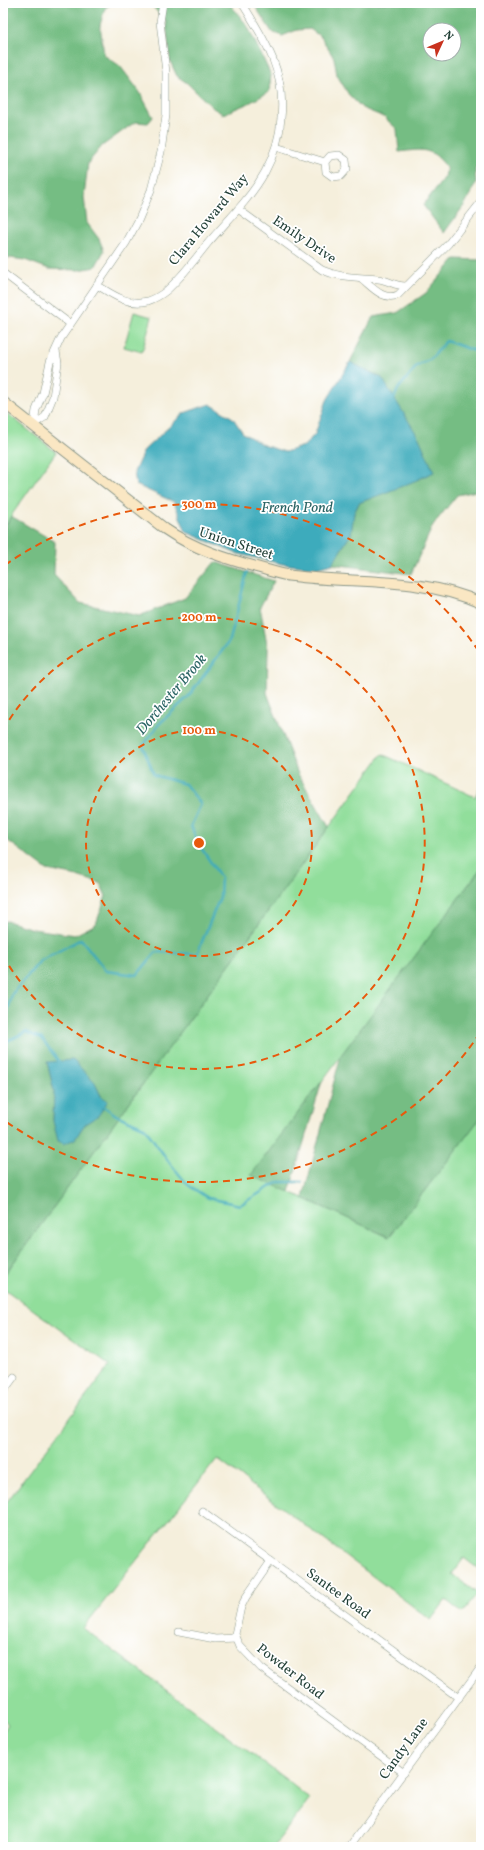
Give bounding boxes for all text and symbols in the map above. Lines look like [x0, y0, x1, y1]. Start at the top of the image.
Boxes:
north arrow [422, 22, 462, 62]
text: N [440, 28, 456, 44]
street label: Clara Howard Way [165, 170, 253, 270]
street label: Emily Drive [268, 212, 340, 269]
text: 300 m [182, 497, 217, 513]
water label: French Pond [261, 498, 333, 519]
street label: Union Street [196, 523, 276, 565]
text: 200 m [181, 610, 217, 626]
water label: Dorchester Brook [132, 650, 212, 740]
text: 100 m [182, 723, 216, 739]
centre of rings [192, 836, 206, 850]
street label: Santee Road [302, 1564, 374, 1624]
street label: Powder Road [252, 1640, 328, 1704]
street label: Candy Lane [375, 1714, 433, 1784]

